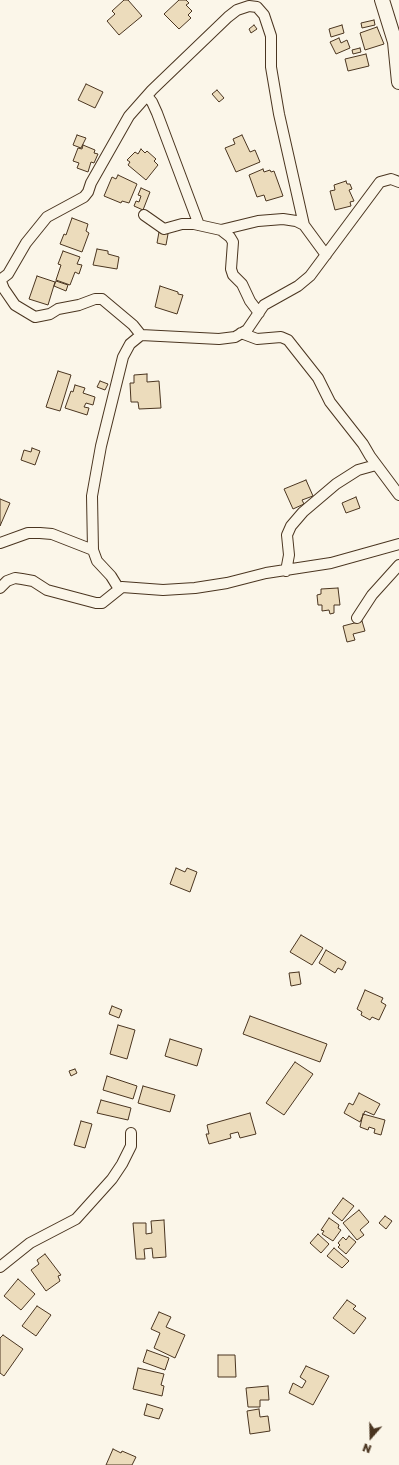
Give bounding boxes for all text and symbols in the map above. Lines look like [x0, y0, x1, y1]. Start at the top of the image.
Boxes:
north arrow [351, 1417, 391, 1457]
text: N [361, 1441, 373, 1456]

